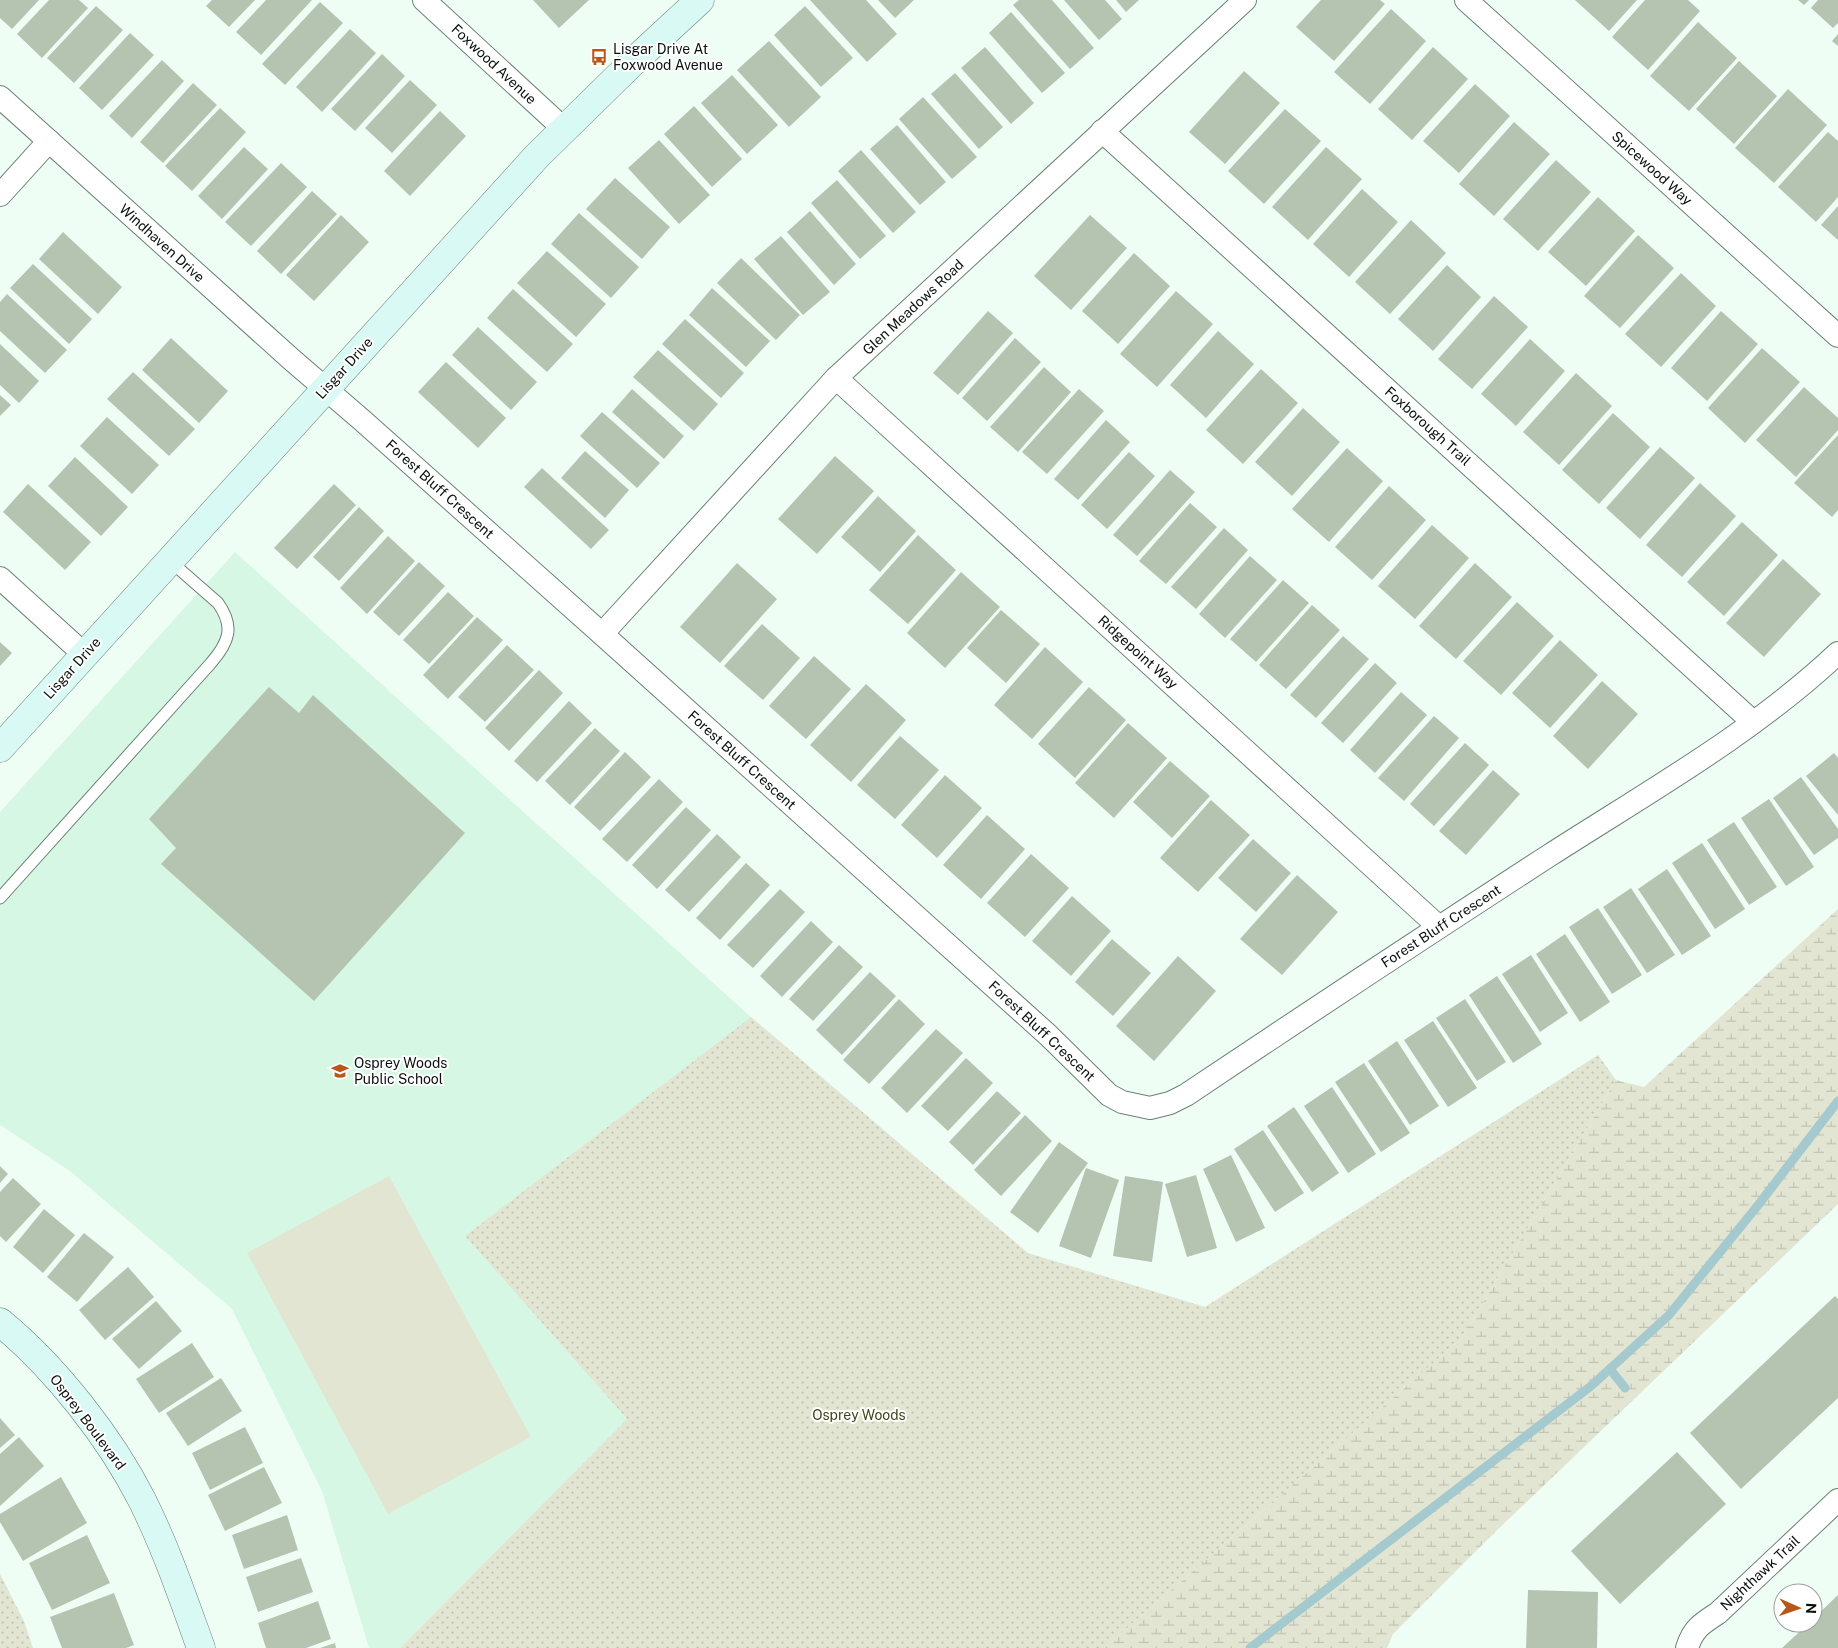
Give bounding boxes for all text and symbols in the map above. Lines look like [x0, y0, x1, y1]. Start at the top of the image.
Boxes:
street label: Foxwood Avenue [448, 21, 540, 107]
place label: Lisgar Drive At Foxwood Avenue [613, 41, 723, 73]
bus stop icon: Lisgar Drive At Foxwood Avenue [589, 47, 609, 67]
street label: Spicewood Way [1609, 128, 1696, 209]
street label: Windhaven Drive [116, 201, 208, 285]
street label: Glen Meadows Road [859, 256, 967, 358]
street label: Lisgar Drive [312, 334, 376, 402]
street label: Foxborough Trail [1382, 383, 1474, 469]
street label: Forest Bluff Crescent [383, 436, 497, 542]
street label: Ridgepoint Way [1095, 612, 1181, 692]
street label: Lisgar Drive [40, 634, 104, 702]
street label: Forest Bluff Crescent [685, 707, 799, 813]
street label: Forest Bluff Crescent [1378, 881, 1504, 971]
street label: Forest Bluff Crescent [986, 978, 1098, 1084]
place label: Osprey Woods Public School [354, 1055, 447, 1087]
school or university icon: Osprey Woods Public School [330, 1061, 350, 1081]
street label: Osprey Boulevard [47, 1371, 129, 1473]
park label: Osprey Woods [812, 1407, 906, 1423]
street label: Nighthawk Trail [1717, 1532, 1803, 1614]
north arrow [1773, 1583, 1823, 1633]
text: N [1803, 1603, 1819, 1614]

